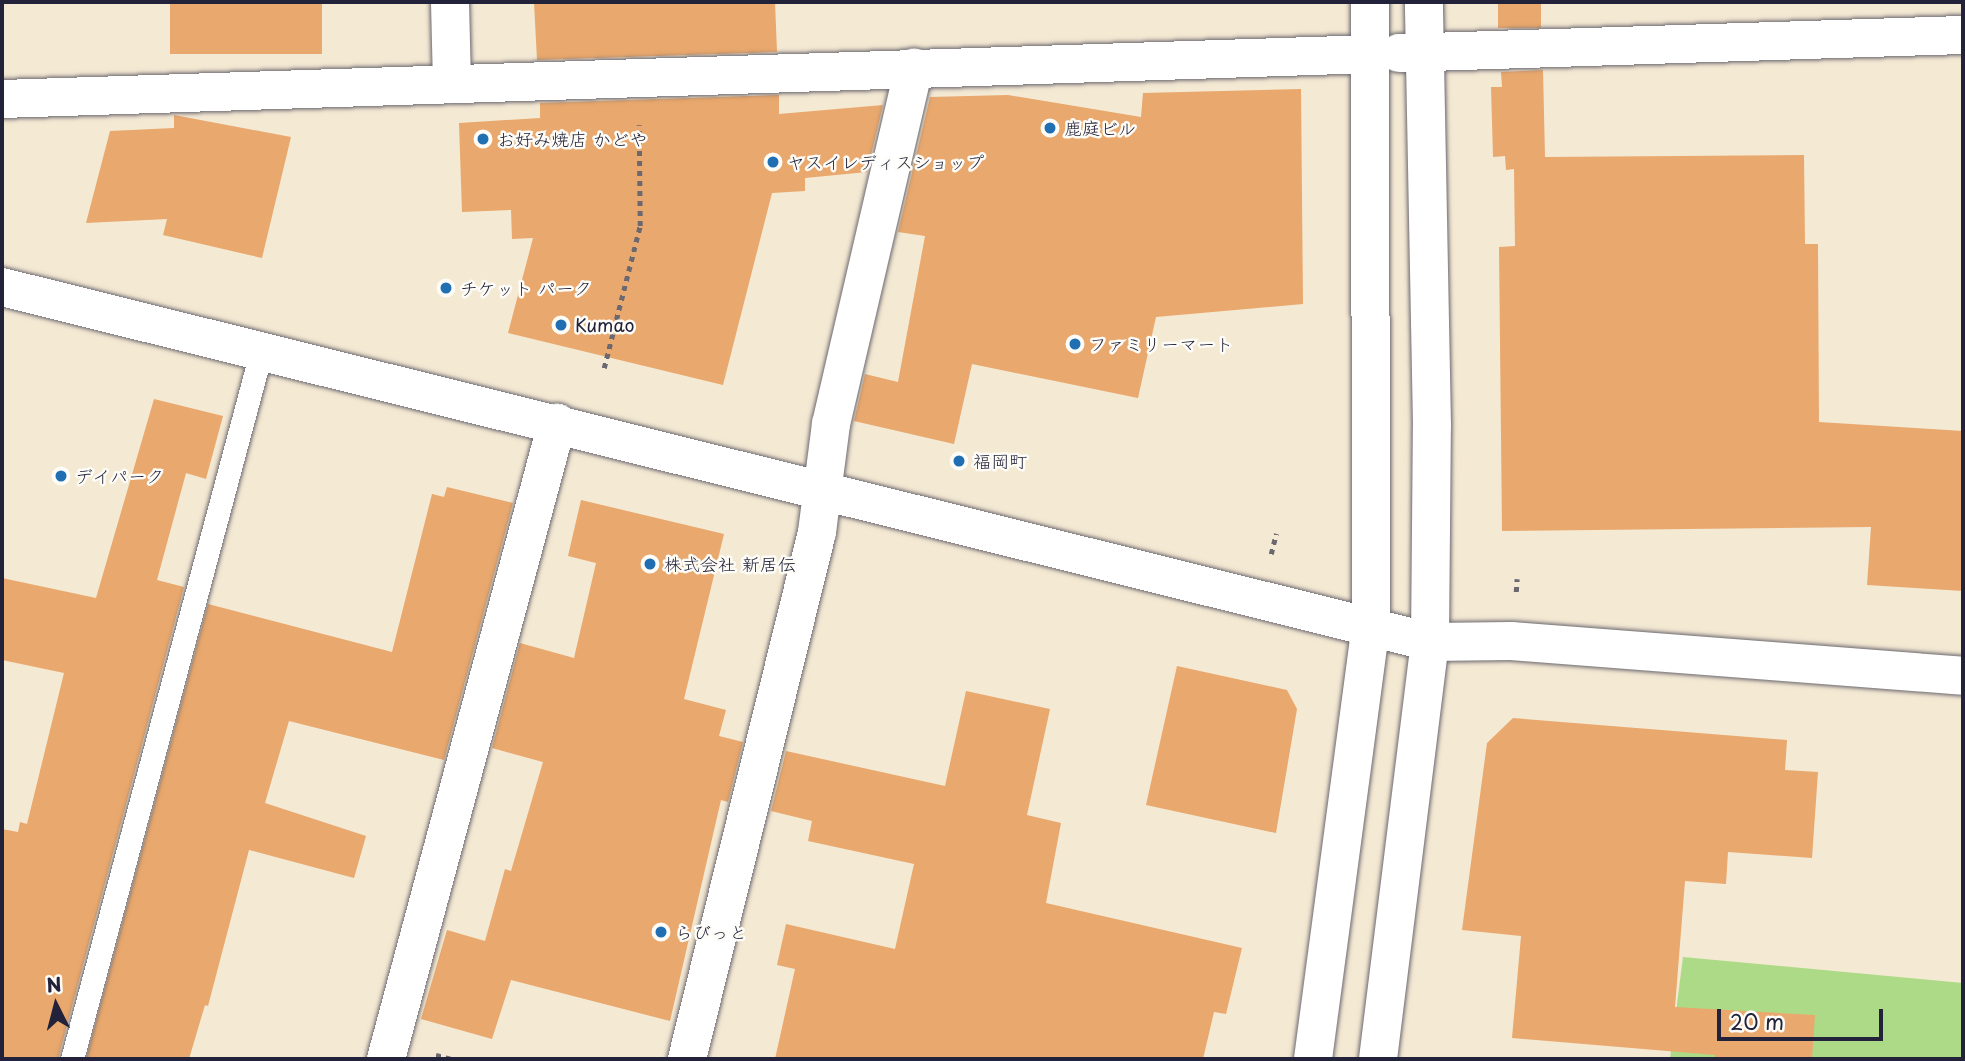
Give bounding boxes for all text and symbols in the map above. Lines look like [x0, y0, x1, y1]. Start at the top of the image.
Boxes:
place label: 鹿庭ビル [1064, 117, 1136, 139]
marker: 鹿庭ビル [1042, 120, 1058, 136]
place label: お好み焼店 かどや [497, 128, 647, 150]
marker: お好み焼店 かどや [475, 131, 491, 147]
place label: ヤスイレディスショップ [787, 151, 985, 173]
marker: ヤスイレディスショップ [765, 154, 781, 170]
place label: チケット パーク [460, 277, 592, 299]
marker: チケット パーク [438, 280, 454, 296]
place label: Kumao [575, 314, 634, 336]
marker: Kumao [553, 317, 569, 333]
place label: ファミリーマート [1089, 333, 1233, 355]
marker: ファミリーマート [1067, 336, 1083, 352]
place label: 福岡町 [973, 450, 1027, 472]
marker: 福岡町 [951, 453, 967, 469]
place label: デイパーク [75, 465, 165, 487]
marker: デイパーク [53, 468, 69, 484]
place label: 株式会社 新居伝 [664, 553, 796, 575]
marker: 株式会社 新居伝 [642, 556, 658, 572]
place label: らびっと [675, 921, 747, 943]
marker: らびっと [653, 924, 669, 940]
text: N [45, 969, 63, 999]
north arrow [21, 970, 91, 1040]
scale bar [1720, 995, 1886, 1038]
text: 20 m [1730, 1005, 1784, 1037]

